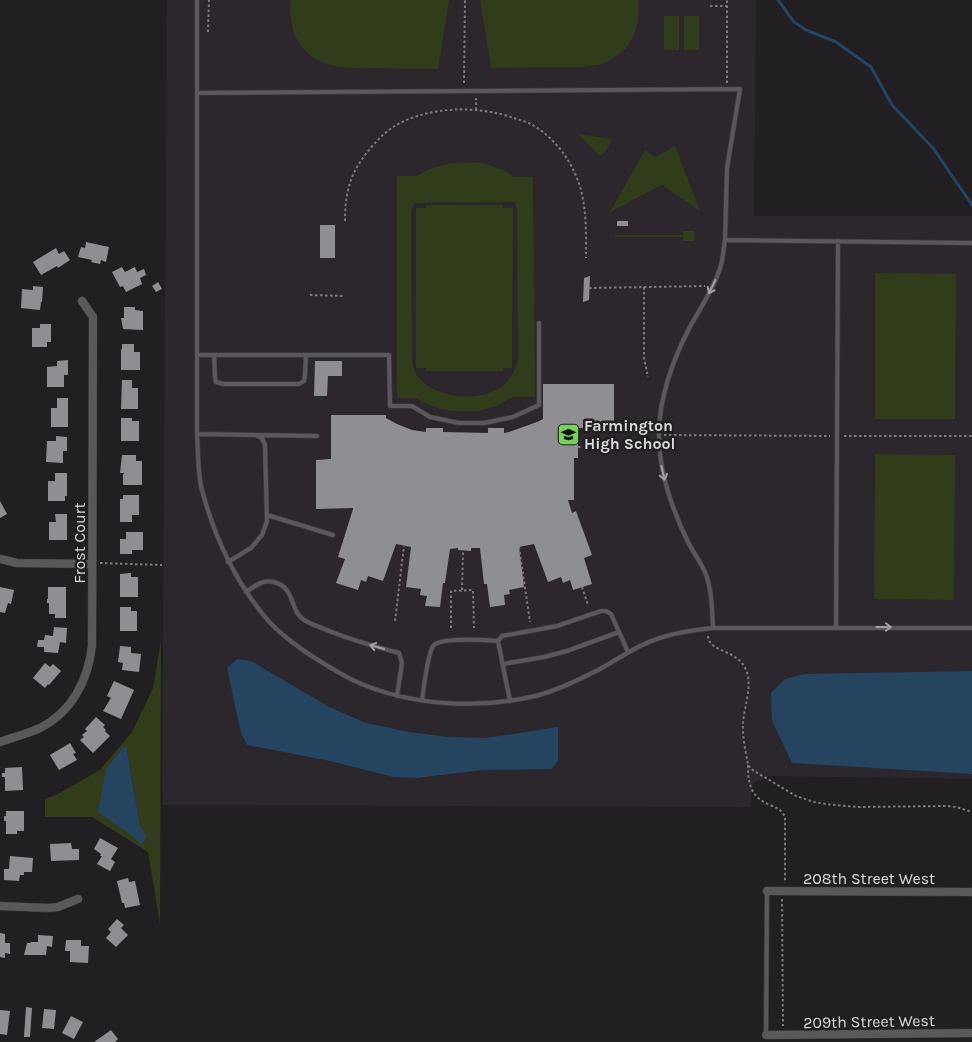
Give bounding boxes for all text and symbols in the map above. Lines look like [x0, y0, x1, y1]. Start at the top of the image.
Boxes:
one-way arrow [707, 279, 716, 294]
place label: Farmington High School [584, 416, 676, 453]
school or university icon: Farmington High School [556, 422, 580, 446]
one-way arrow [659, 465, 669, 481]
street label: Frost Court [70, 502, 89, 584]
one-way arrow [876, 622, 892, 632]
one-way arrow [370, 642, 386, 651]
street label: 208th Street West [803, 869, 935, 888]
street label: 209th Street West [803, 1011, 935, 1032]

